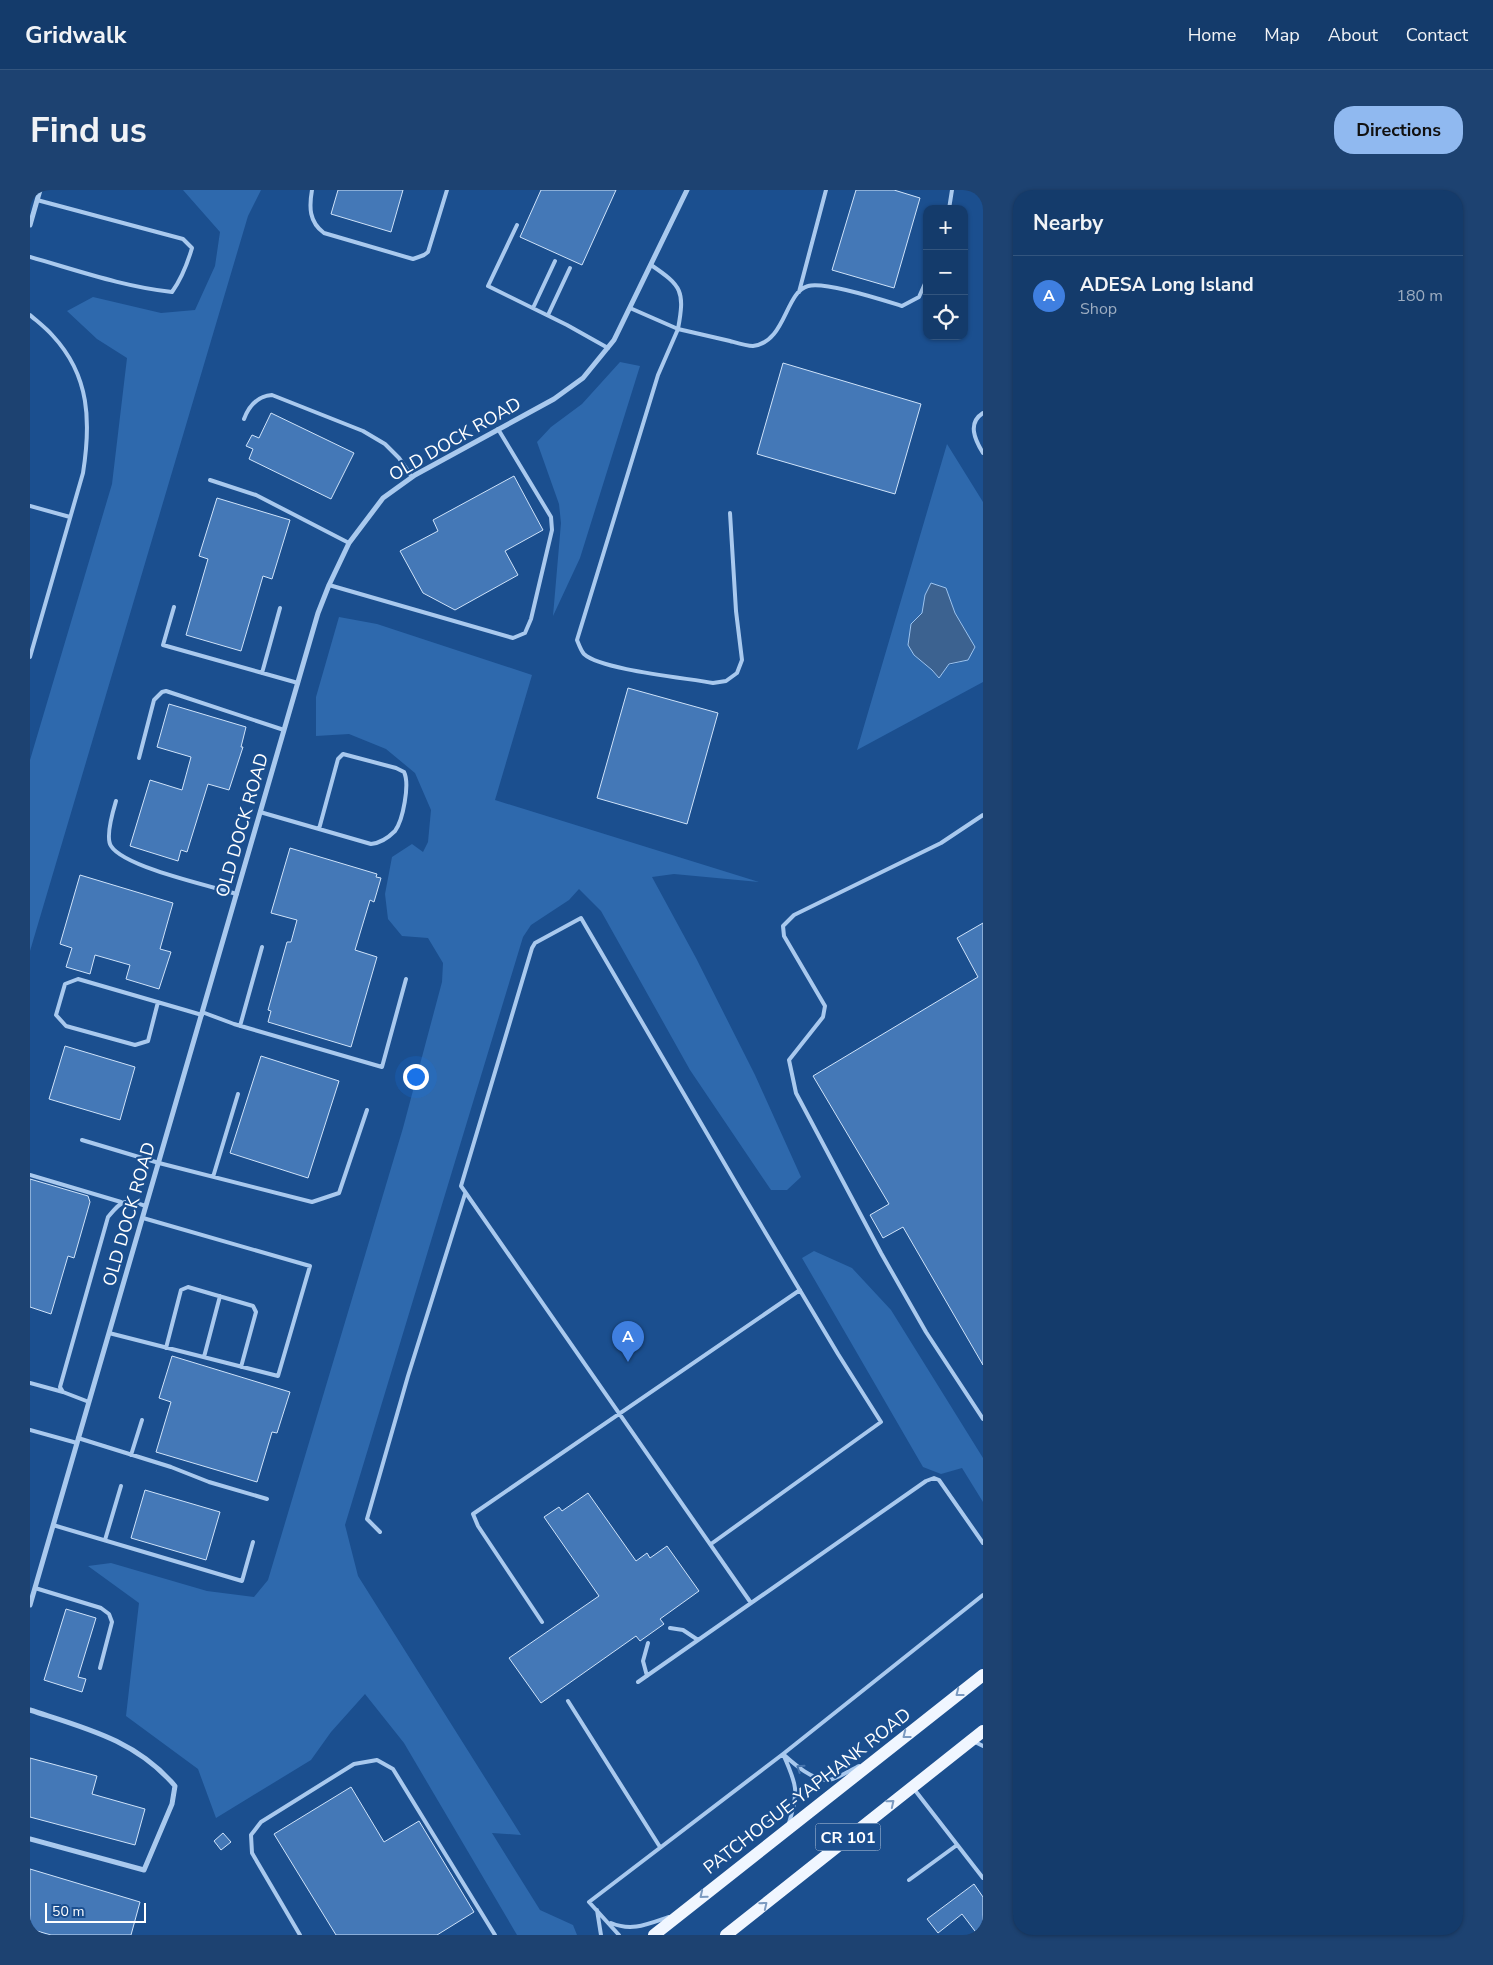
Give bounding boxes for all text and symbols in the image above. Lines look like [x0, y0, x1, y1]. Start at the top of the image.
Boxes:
text: Gridwalk [25, 19, 126, 51]
text: Home [1188, 23, 1236, 47]
text: Map [1264, 23, 1300, 47]
text: About [1328, 23, 1378, 47]
text: Contact [1406, 23, 1468, 47]
button: Directions [1334, 106, 1463, 154]
text: Find us [30, 107, 147, 154]
map controls [923, 205, 968, 340]
button: + [923, 205, 968, 250]
text: Nearby [1033, 209, 1103, 237]
button: − [923, 250, 968, 295]
text: ADESA Long Island [1080, 272, 1254, 298]
text: A [1043, 285, 1055, 307]
text: 180 m [1396, 285, 1443, 307]
button: locate [923, 295, 968, 340]
text: Shop [1080, 298, 1117, 320]
street label: OLD DOCK ROAD [385, 391, 525, 487]
street label: OLD DOCK ROAD [210, 750, 274, 900]
your location [403, 1064, 429, 1090]
street label: OLD DOCK ROAD [97, 1139, 161, 1289]
pin: A [612, 1321, 644, 1362]
one-way arrow [956, 1688, 965, 1697]
street label: PATCHOGUE-YAPHANK ROAD [698, 1702, 916, 1880]
one-way arrow [902, 1729, 912, 1738]
one-way arrow [796, 1765, 805, 1775]
one-way arrow [885, 1801, 894, 1809]
road number: CR 101 [816, 1824, 880, 1850]
one-way arrow [700, 1890, 709, 1899]
scale bar [45, 1900, 146, 1923]
text: 50 m [52, 1902, 84, 1921]
one-way arrow [758, 1902, 767, 1910]

